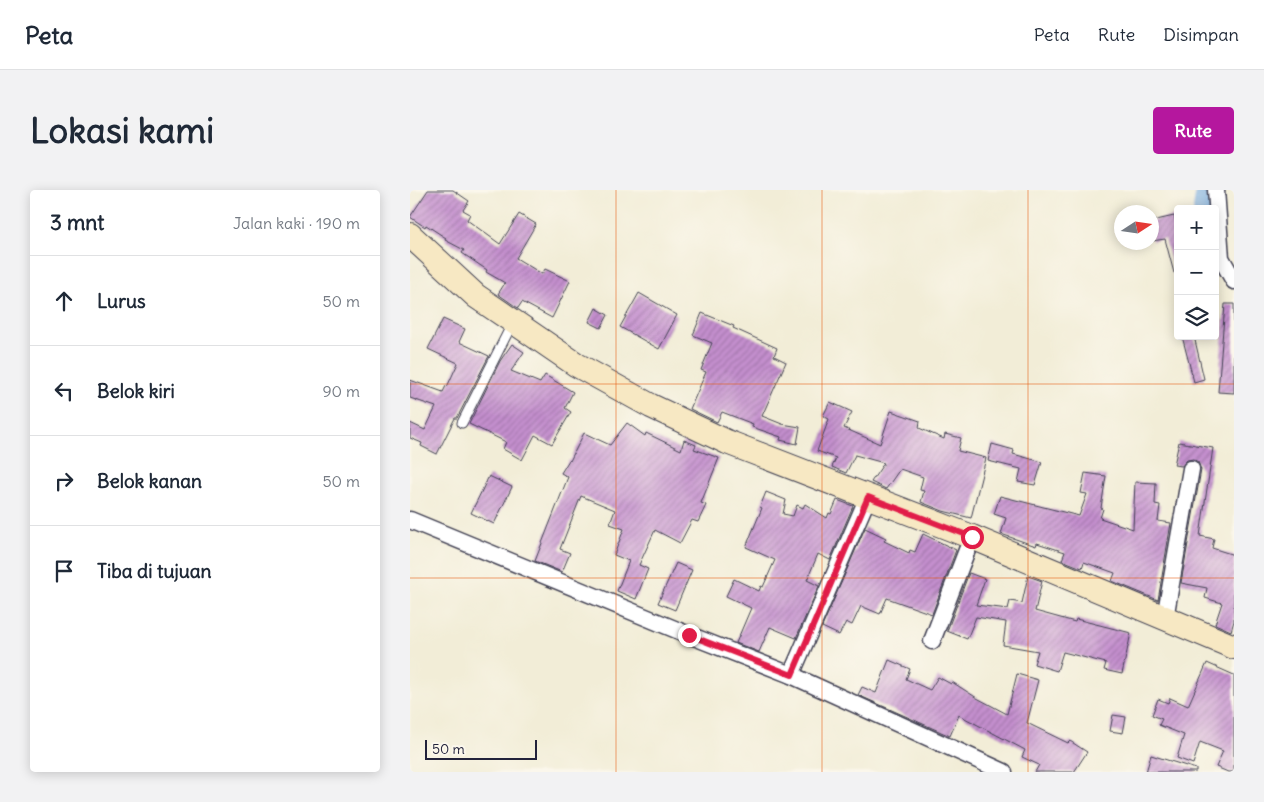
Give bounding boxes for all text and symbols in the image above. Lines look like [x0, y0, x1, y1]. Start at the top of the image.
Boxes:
text: Peta [25, 20, 73, 50]
text: Peta [1034, 23, 1070, 46]
text: Rute [1098, 23, 1135, 46]
text: Disimpan [1163, 23, 1239, 46]
button: Rute [1153, 107, 1234, 154]
text: Lokasi kami [30, 108, 214, 152]
north arrow [1114, 205, 1159, 250]
map controls [1174, 205, 1219, 340]
button: + [1174, 205, 1219, 250]
text: 3 mnt [50, 209, 104, 236]
text: Jalan kaki · 190 m [233, 213, 360, 233]
button: − [1174, 250, 1219, 295]
icon: ahead [50, 287, 78, 315]
text: Lurus [97, 289, 146, 313]
text: 50 m [322, 291, 360, 311]
button: layers [1174, 295, 1219, 340]
icon: left [50, 377, 78, 405]
text: Belok kiri [97, 379, 175, 403]
text: 90 m [322, 381, 360, 401]
icon: right [50, 467, 78, 495]
text: Belok kanan [97, 469, 202, 493]
text: 50 m [322, 471, 360, 491]
route start [961, 526, 984, 549]
icon: arrive [50, 557, 78, 585]
text: Tiba di tujuan [97, 559, 212, 583]
route end [678, 624, 701, 647]
scale bar [425, 737, 538, 760]
text: 50 m [432, 740, 465, 758]

